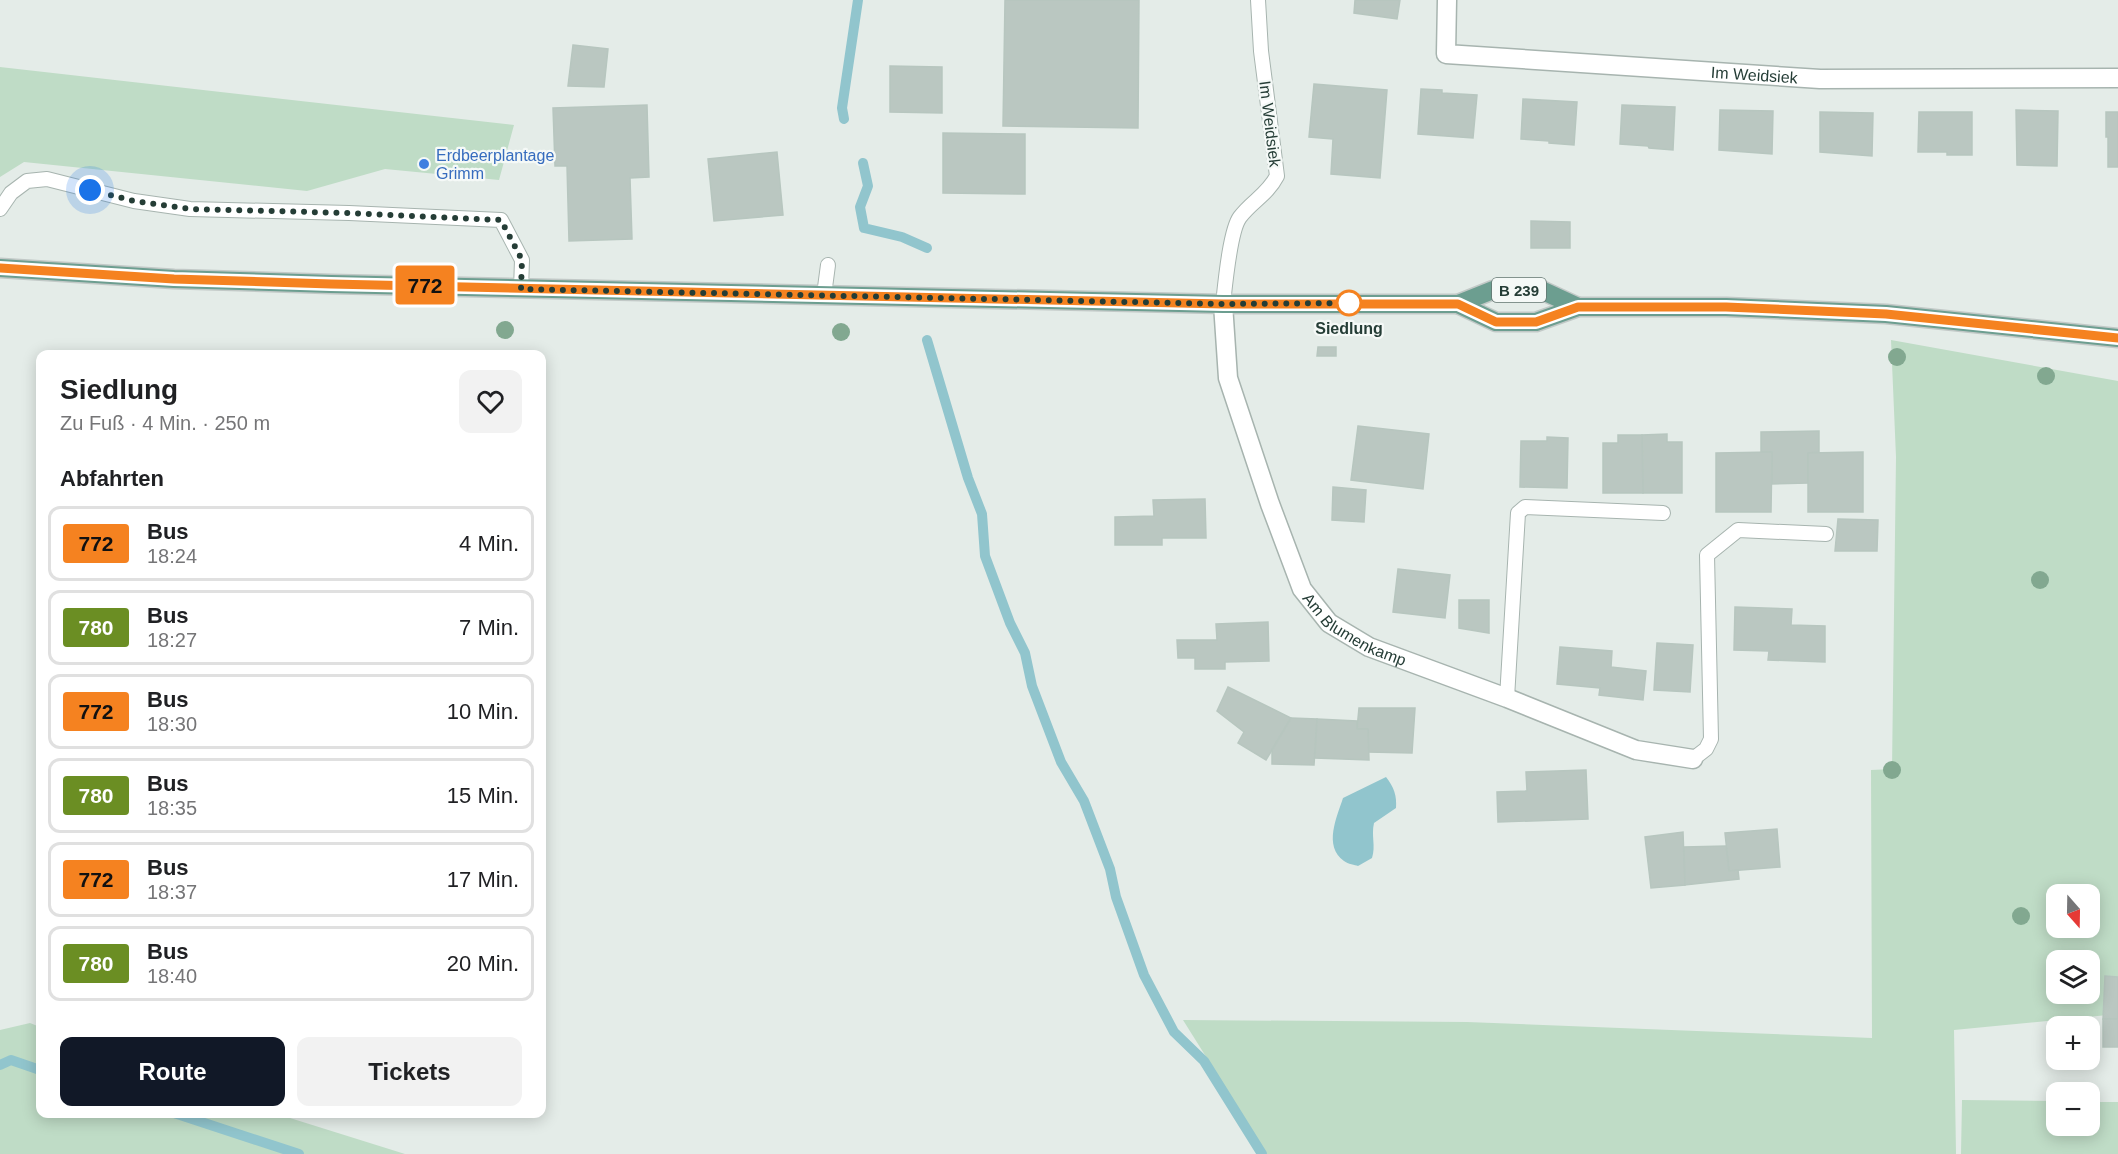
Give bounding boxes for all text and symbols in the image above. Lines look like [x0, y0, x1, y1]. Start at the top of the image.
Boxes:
street label: Im Weidsiek [1710, 63, 1799, 86]
street label: Im Weidsiek [1256, 80, 1284, 169]
place label: Erdbeerplantage Grimm [436, 147, 554, 182]
marker: Erdbeerplantage Grimm [417, 157, 431, 171]
your location [75, 175, 105, 205]
line badge: 772 [390, 266, 460, 304]
text: 772 [407, 274, 443, 297]
road number: B 239 [1492, 278, 1546, 302]
marker: Siedlung [1336, 290, 1362, 316]
place label: Siedlung [1315, 320, 1383, 337]
button: heart [459, 370, 522, 433]
text: Siedlung [60, 374, 178, 405]
text: Zu Fuß · 4 Min. · 250 m [60, 412, 270, 434]
text: Abfahrten [60, 466, 164, 491]
text: Bus [147, 519, 189, 544]
text: 4 Min. [459, 531, 519, 556]
text: 772 [78, 532, 114, 555]
text: 18:24 [147, 545, 197, 567]
street label: Am Blumenkamp [1300, 589, 1409, 669]
text: Bus [147, 603, 189, 628]
text: 7 Min. [459, 615, 519, 640]
text: 780 [78, 616, 114, 639]
text: 18:27 [147, 629, 197, 651]
text: Bus [147, 687, 189, 712]
text: 10 Min. [447, 699, 519, 724]
text: 772 [78, 700, 114, 723]
text: 18:30 [147, 713, 197, 735]
text: Bus [147, 771, 189, 796]
text: 15 Min. [447, 783, 519, 808]
text: 780 [78, 784, 114, 807]
text: 18:35 [147, 797, 197, 819]
text: Bus [147, 855, 189, 880]
text: 17 Min. [447, 867, 519, 892]
text: 772 [78, 868, 114, 891]
text: 18:37 [147, 881, 197, 903]
north arrow [2046, 884, 2100, 938]
map controls [2046, 884, 2100, 1136]
text: Bus [147, 939, 189, 964]
button: layers [2046, 950, 2100, 1004]
text: 20 Min. [447, 951, 519, 976]
text: 780 [78, 952, 114, 975]
text: 18:40 [147, 965, 197, 987]
button: + [2046, 1016, 2100, 1070]
button: Route [60, 1037, 285, 1106]
button: Tickets [297, 1037, 522, 1106]
button: − [2046, 1082, 2100, 1136]

